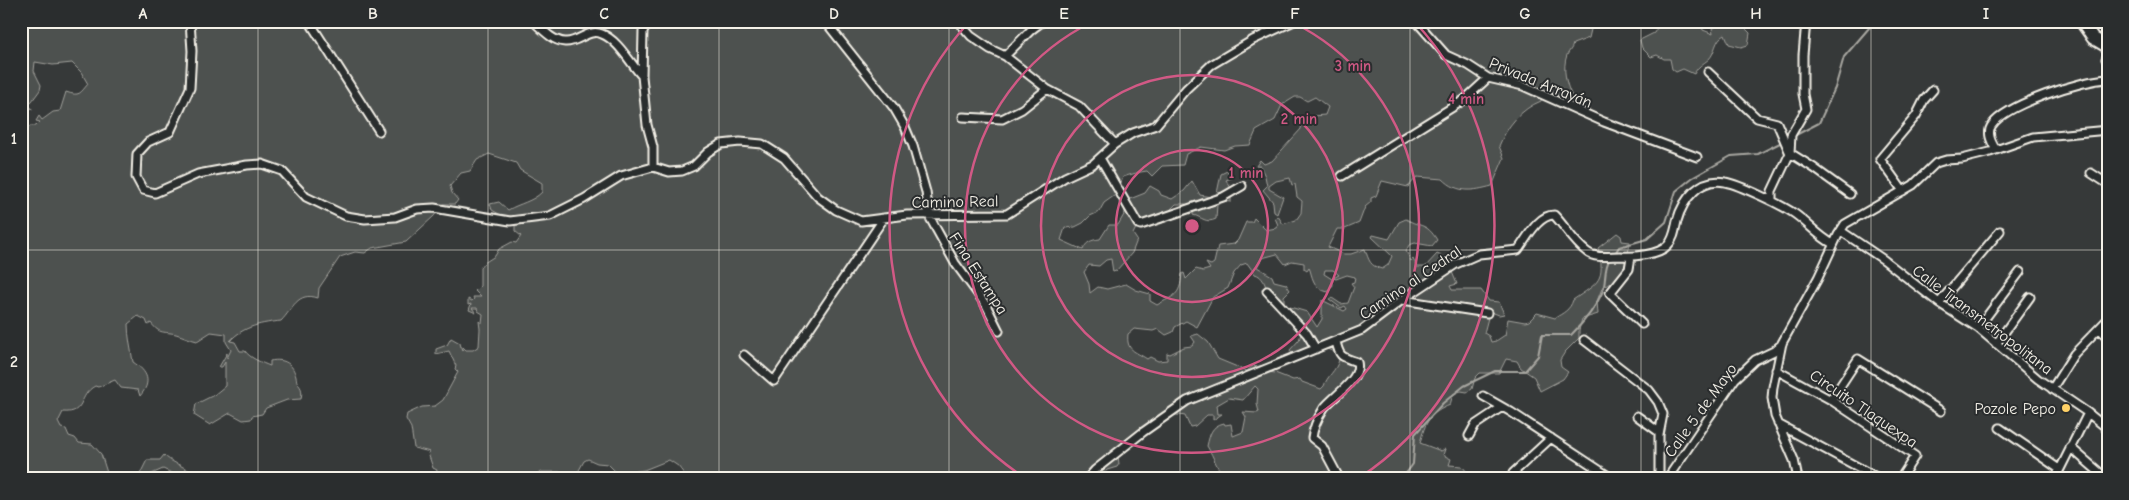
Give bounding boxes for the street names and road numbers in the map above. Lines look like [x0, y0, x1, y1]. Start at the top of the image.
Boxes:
street label: Privada Arrayán [1486, 54, 1595, 112]
street label: Camino Real [911, 192, 999, 212]
street label: Fina Estampa [945, 229, 1011, 318]
street label: Camino al Cedral [1356, 242, 1465, 324]
street label: Calle Transmetropolitana [1909, 261, 2056, 378]
street label: Calle 5 de Mayo [1661, 360, 1741, 461]
street label: Circuito Tlaquexpa [1806, 366, 1921, 451]

